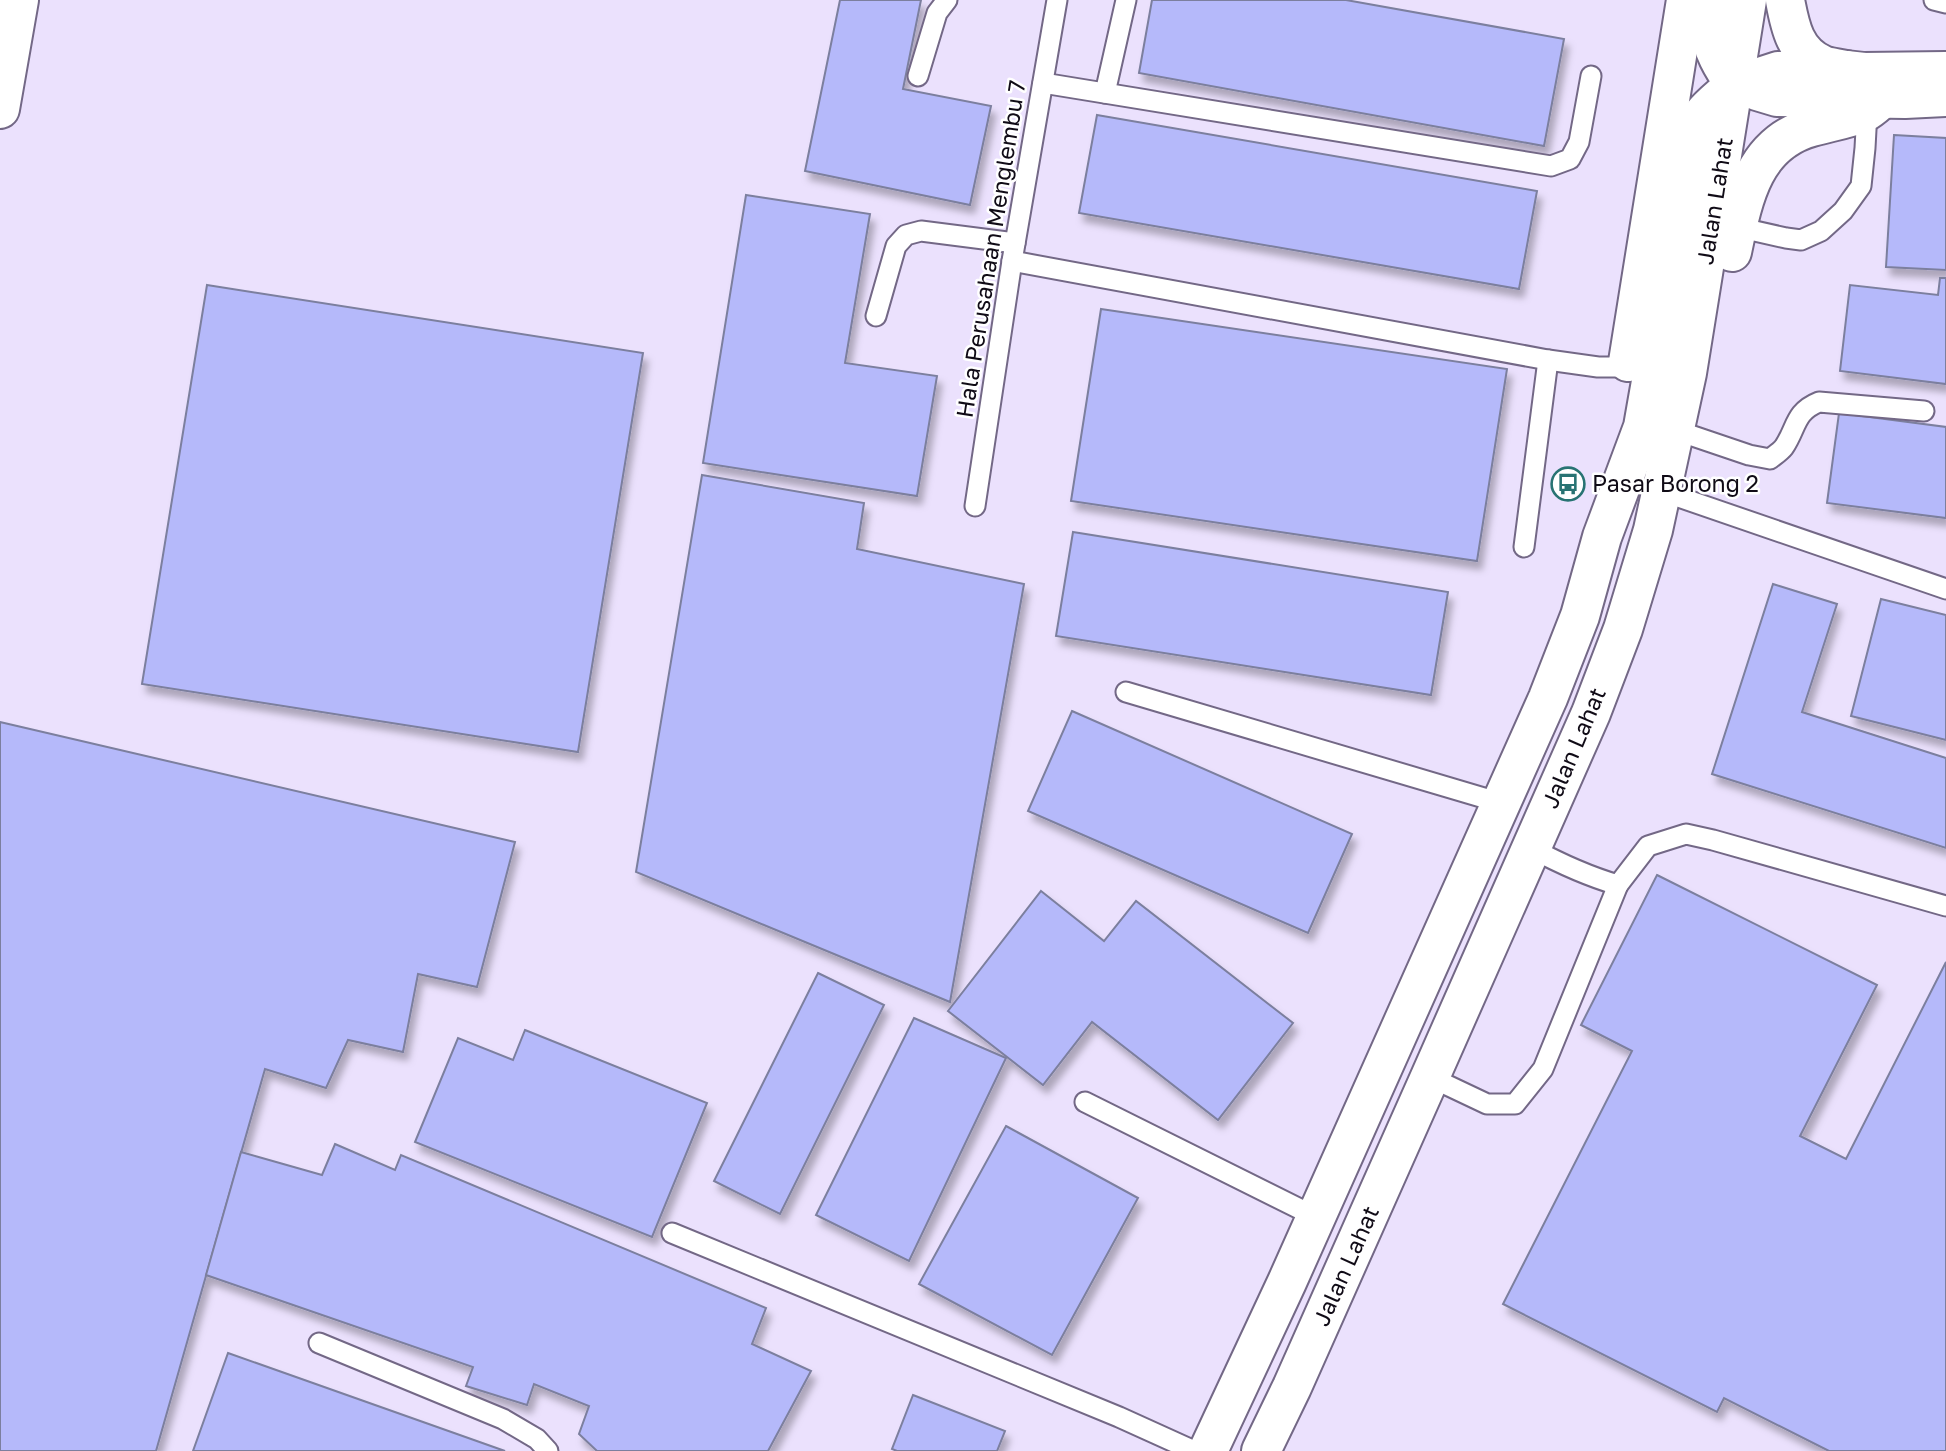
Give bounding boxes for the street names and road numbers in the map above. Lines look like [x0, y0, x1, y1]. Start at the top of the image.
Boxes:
street label: Hala Perusahaan Menglembu 7 [950, 78, 1031, 419]
street label: Jalan Lahat [1690, 135, 1738, 266]
street label: Jalan Lahat [1535, 683, 1611, 812]
street label: Jalan Lahat [1306, 1201, 1384, 1330]

